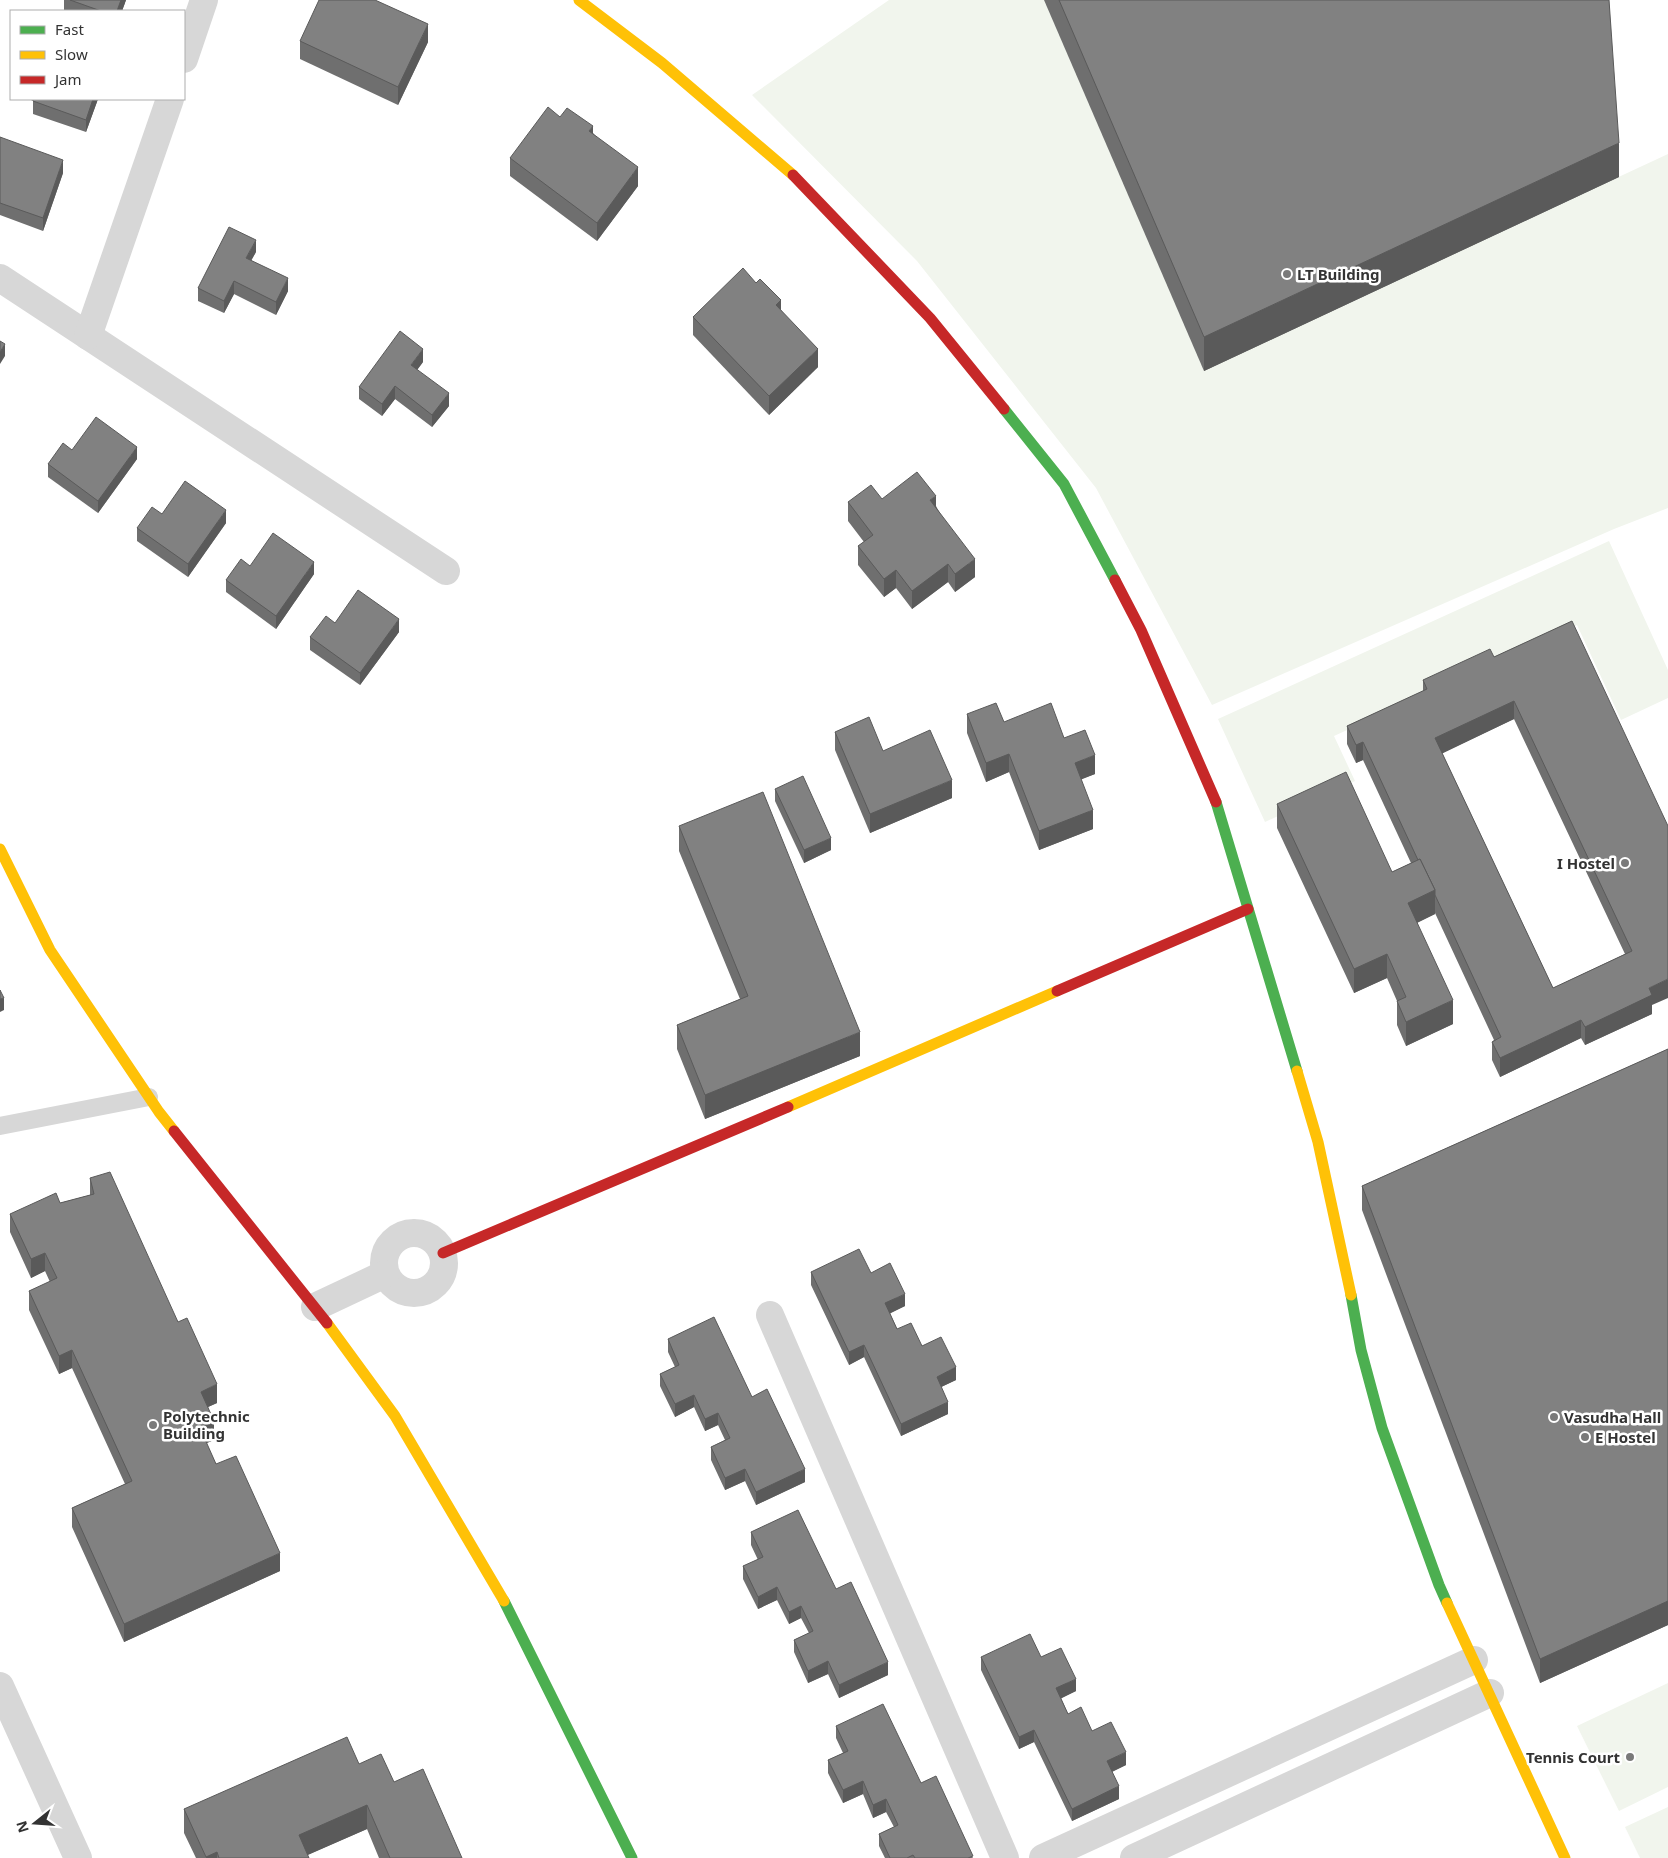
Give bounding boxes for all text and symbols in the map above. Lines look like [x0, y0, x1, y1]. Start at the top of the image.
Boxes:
legend [10, 10, 185, 100]
text: Fast [55, 19, 84, 39]
text: Slow [55, 44, 88, 64]
text: Jam [53, 69, 82, 89]
place label: LT Building [1297, 264, 1380, 284]
marker: LT Building [1281, 268, 1293, 280]
place label: I Hostel [1557, 853, 1615, 873]
marker: I Hostel [1619, 857, 1631, 869]
place label: Polytechnic Building [163, 1406, 250, 1443]
place label: Vasudha Hall [1564, 1407, 1661, 1427]
marker: Vasudha Hall [1548, 1411, 1560, 1423]
marker: Polytechnic Building [147, 1419, 159, 1431]
place label: E Hostel [1595, 1427, 1656, 1447]
marker: E Hostel [1579, 1431, 1591, 1443]
place label: Tennis Court [1526, 1747, 1620, 1767]
marker: Tennis Court [1624, 1751, 1636, 1763]
north arrow [10, 1798, 60, 1848]
text: N [11, 1819, 33, 1835]

